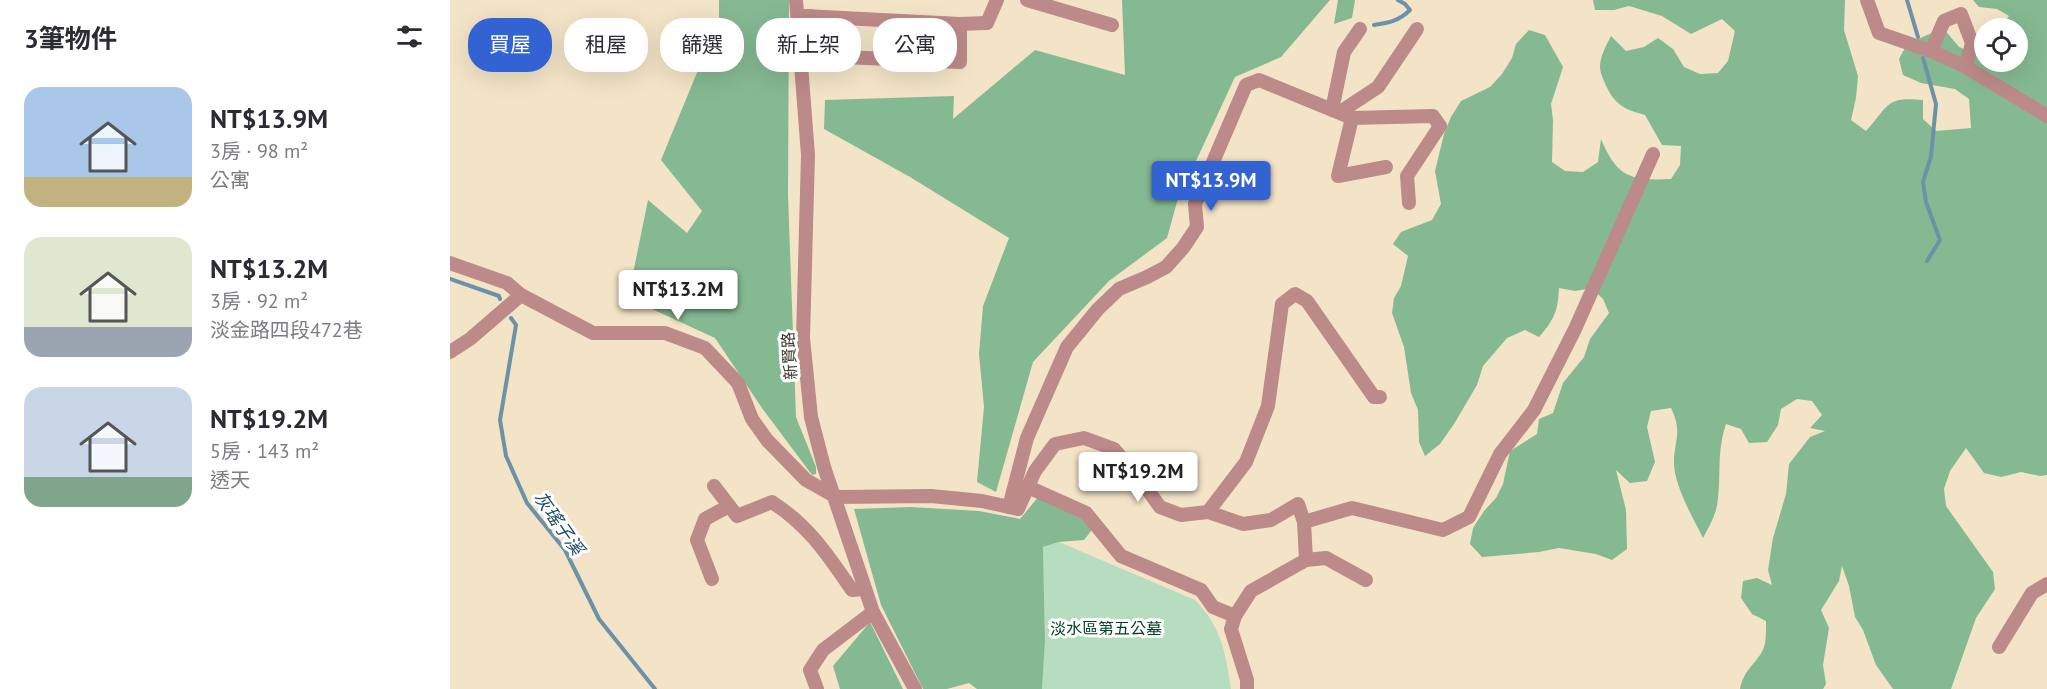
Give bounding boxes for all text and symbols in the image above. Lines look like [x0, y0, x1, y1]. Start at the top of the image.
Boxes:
chip: 買屋 [468, 18, 552, 72]
chip: 租屋 [564, 18, 648, 72]
chip: 篩選 [660, 18, 744, 72]
chip: 新上架 [756, 18, 861, 72]
chip: 公寓 [873, 18, 957, 72]
map controls [1974, 18, 2028, 72]
button: locate [1974, 18, 2028, 72]
icon: filters [393, 20, 426, 53]
text: 3筆物件 [24, 22, 117, 55]
text: NT$13.9M [210, 102, 328, 135]
icon: home [72, 111, 144, 183]
text: 3房 · 98 m² [210, 138, 308, 164]
pin: NT$13.9M [1149, 161, 1273, 212]
text: 公寓 [210, 167, 250, 193]
text: NT$13.9M [1166, 167, 1256, 193]
text: NT$13.2M [210, 252, 328, 285]
icon: home [72, 261, 144, 333]
pin: NT$13.2M [616, 270, 740, 321]
text: NT$13.2M [633, 276, 723, 302]
text: 3房 · 92 m² [210, 288, 308, 314]
text: 淡金路四段472巷 [210, 317, 363, 343]
street label: 新賢路 [777, 331, 801, 381]
text: NT$19.2M [210, 402, 328, 435]
icon: home [72, 411, 144, 483]
text: 5房 · 143 m² [210, 438, 319, 464]
pin: NT$19.2M [1076, 452, 1200, 503]
text: NT$19.2M [1093, 458, 1183, 484]
text: 透天 [210, 467, 250, 493]
water label: 灰瑤子溪 [529, 487, 591, 562]
park label: 淡水區第五公墓 [1050, 618, 1162, 638]

